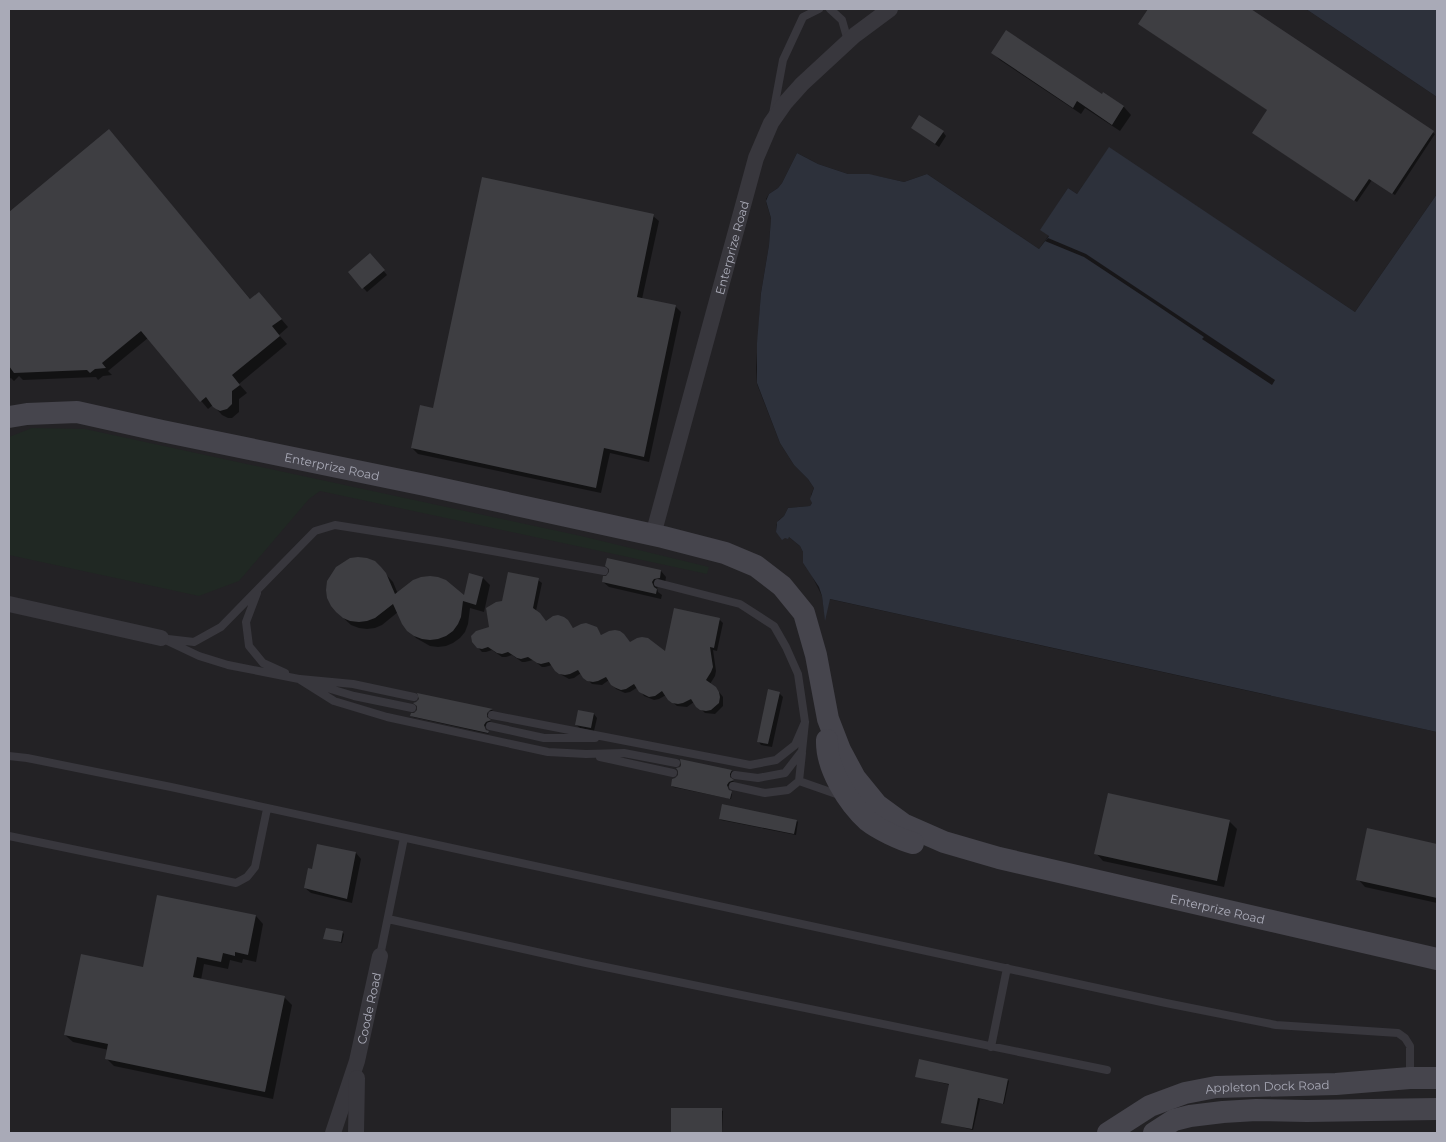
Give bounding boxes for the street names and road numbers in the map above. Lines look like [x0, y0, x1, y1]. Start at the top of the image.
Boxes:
street label: Enterprize Road [712, 199, 752, 296]
street label: Enterprize Road [283, 449, 381, 483]
street label: Enterprize Road [1169, 890, 1266, 927]
street label: Coode Road [353, 971, 384, 1046]
street label: Appleton Dock Road [1204, 1077, 1330, 1096]

